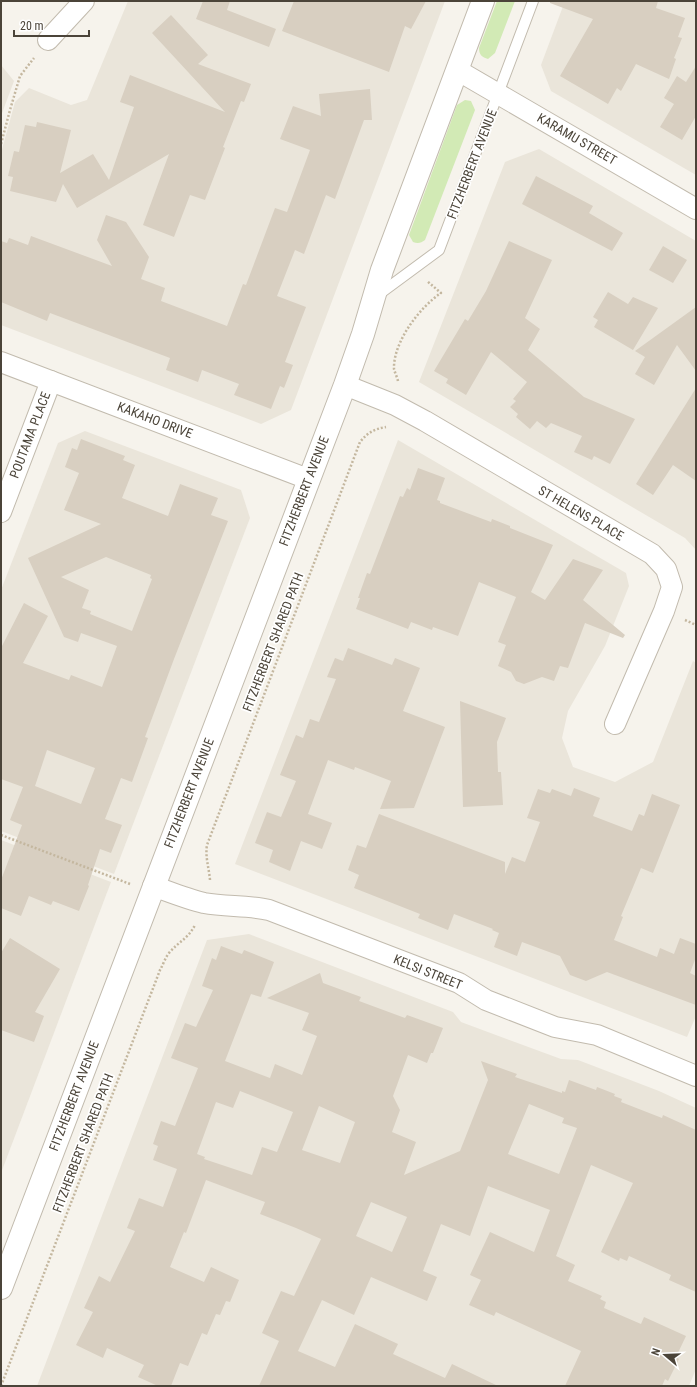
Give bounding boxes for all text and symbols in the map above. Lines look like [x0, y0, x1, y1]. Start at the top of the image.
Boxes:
scale bar [14, 12, 89, 38]
text: 20 m [20, 19, 44, 33]
street label: FITZHERBERT AVENUE [444, 107, 500, 221]
street label: KARAMU STREET [535, 110, 620, 168]
street label: POUTAMA PLACE [7, 390, 53, 480]
street label: KAKAHO DRIVE [115, 399, 195, 441]
street label: FITZHERBERT AVENUE [276, 434, 332, 548]
street label: ST HELENS PLACE [536, 483, 626, 543]
street label: FITZHERBERT SHARED PATH [240, 570, 306, 714]
street label: FITZHERBERT AVENUE [161, 736, 217, 850]
street label: KELSI STREET [391, 951, 465, 993]
street label: FITZHERBERT AVENUE [46, 1039, 102, 1153]
street label: FITZHERBERT SHARED PATH [50, 1071, 116, 1215]
north arrow [645, 1335, 685, 1375]
text: N [649, 1346, 663, 1357]

